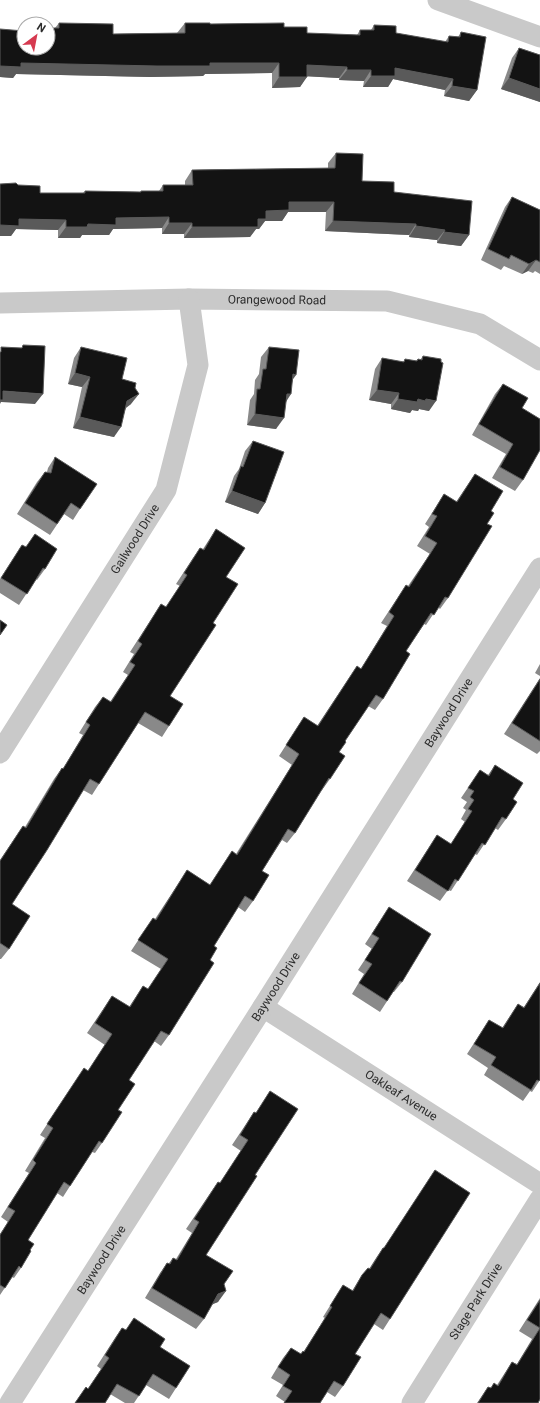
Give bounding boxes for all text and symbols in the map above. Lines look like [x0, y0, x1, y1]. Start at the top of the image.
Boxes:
north arrow [16, 16, 56, 56]
text: N [34, 20, 48, 36]
street label: Orangewood Road [228, 292, 326, 307]
street label: Gailwood Drive [108, 501, 162, 577]
street label: Baywood Drive [422, 675, 476, 750]
street label: Baywood Drive [249, 949, 303, 1024]
street label: Oakleaf Avenue [362, 1067, 440, 1124]
street label: Baywood Drive [74, 1223, 129, 1297]
street label: Stage Park Drive [446, 1260, 505, 1342]

